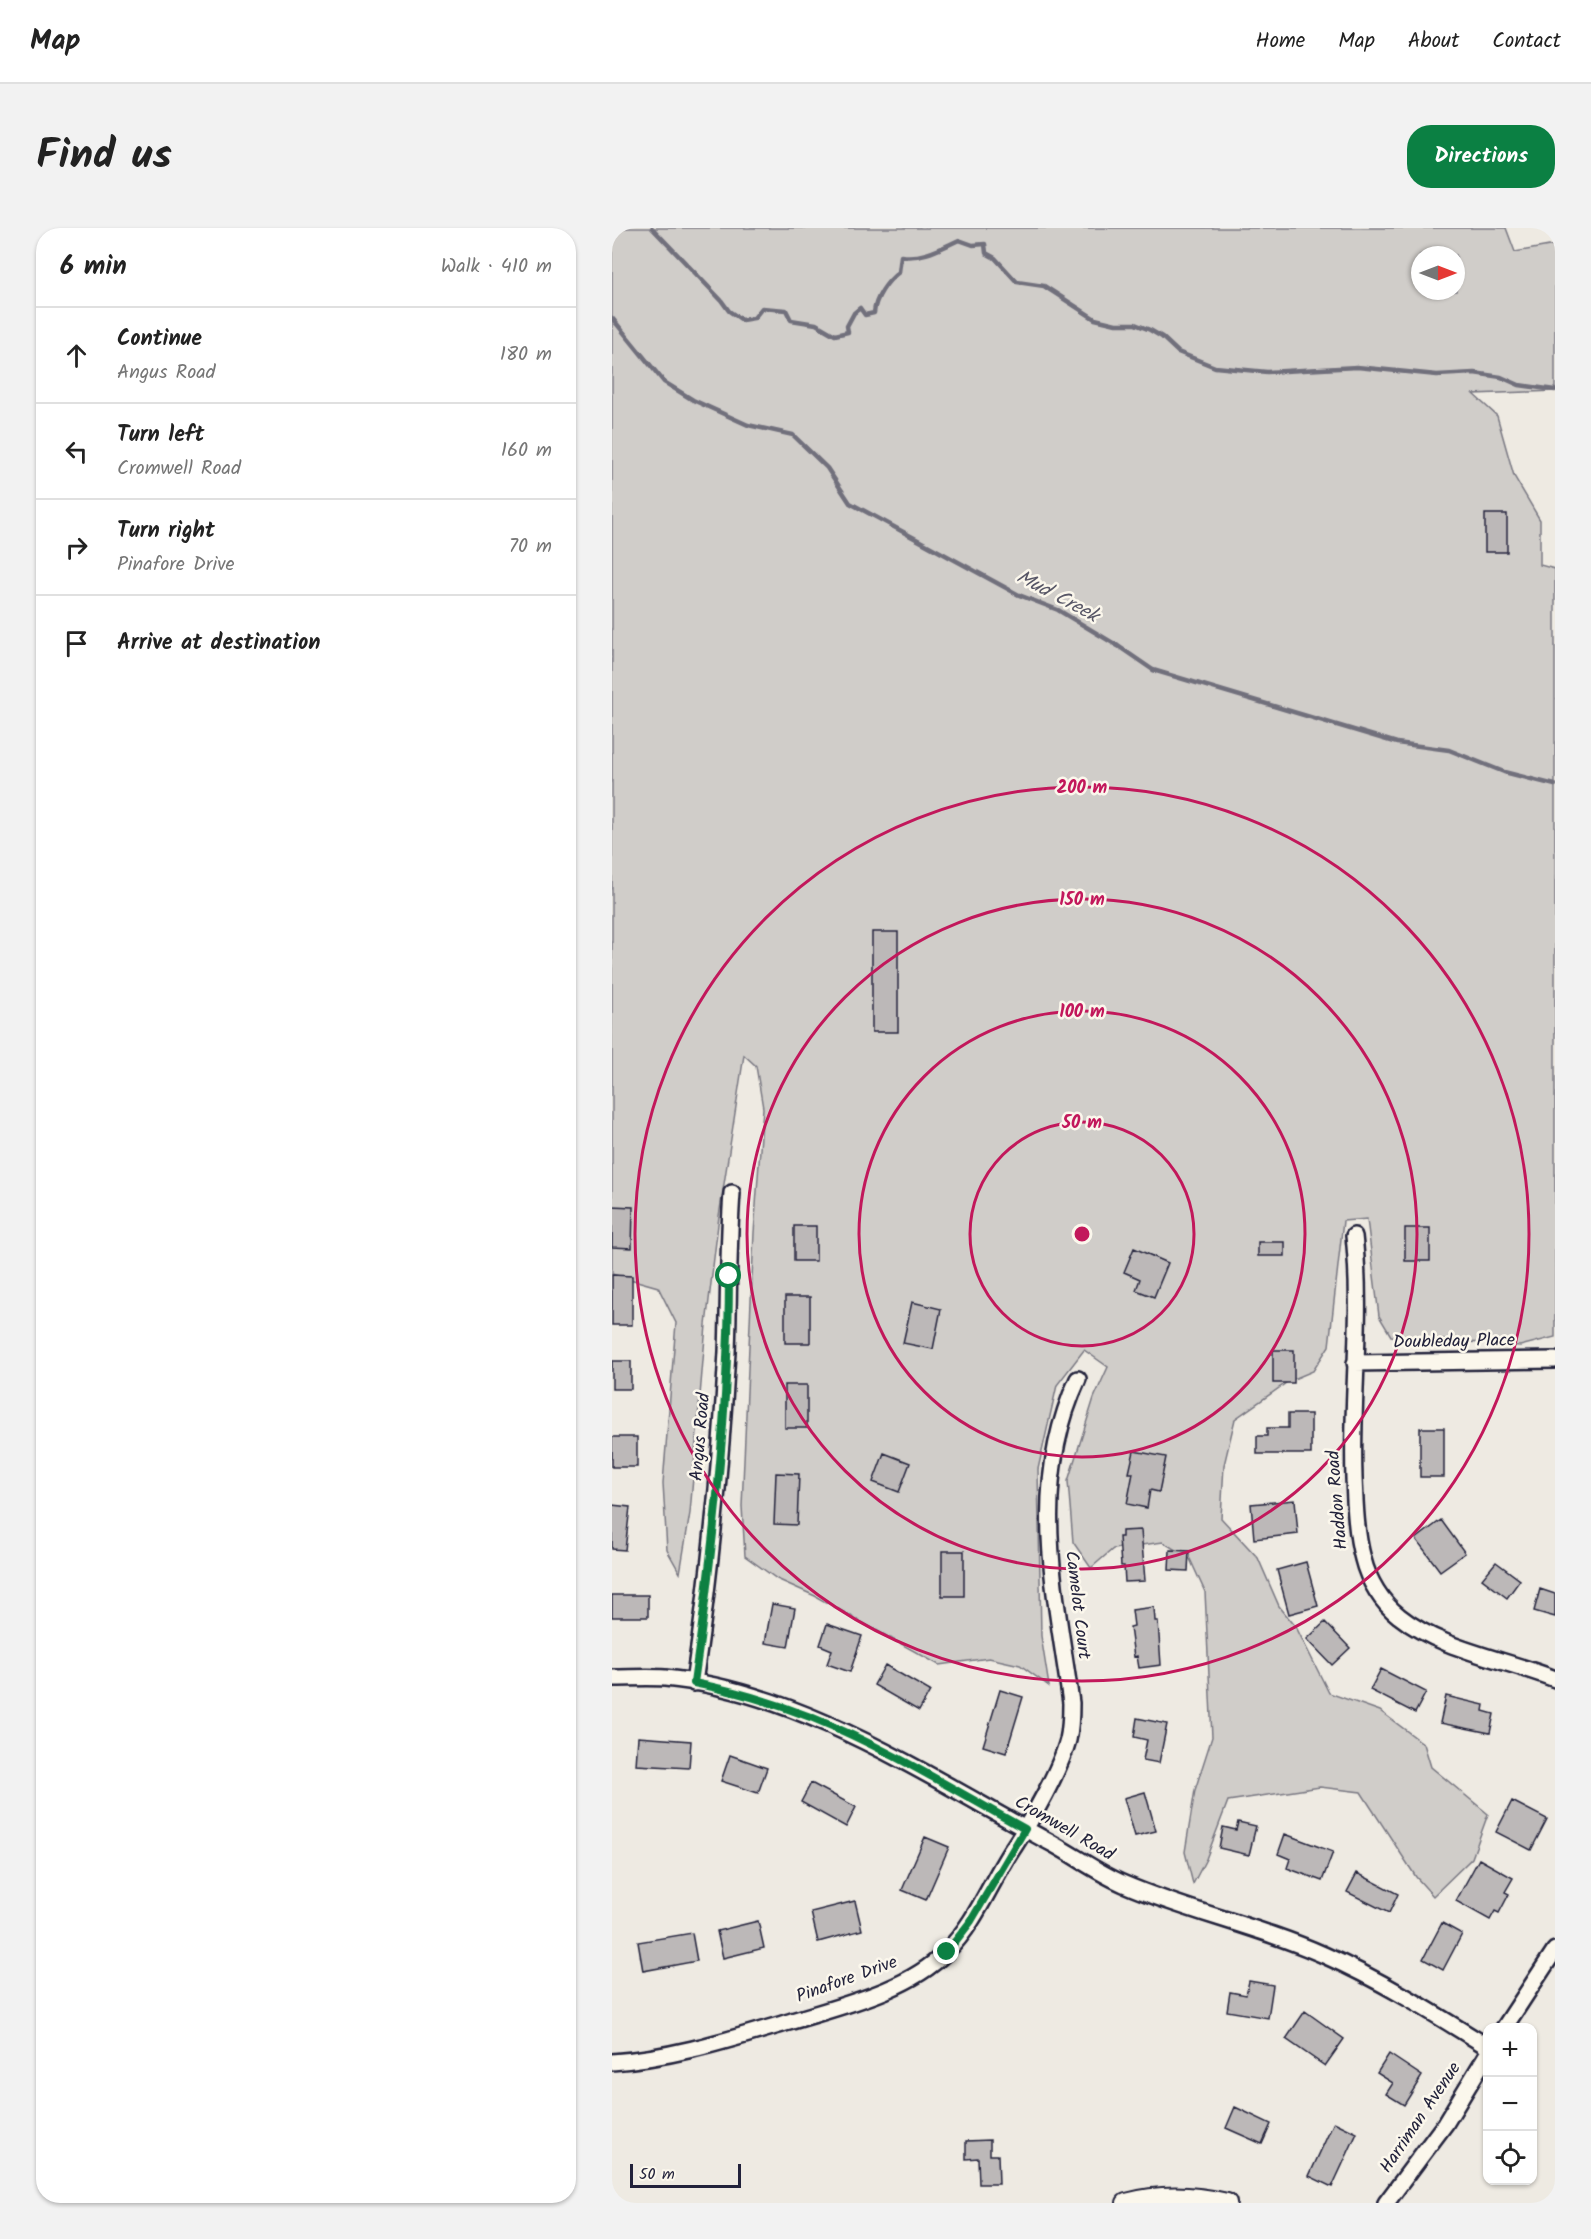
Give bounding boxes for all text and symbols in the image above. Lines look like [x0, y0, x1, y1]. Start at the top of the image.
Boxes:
text: Map [30, 19, 81, 64]
text: Home [1256, 25, 1305, 58]
text: Map [1338, 25, 1375, 58]
text: About [1408, 25, 1459, 58]
text: Contact [1492, 25, 1561, 58]
text: Find us [36, 123, 172, 190]
button: Directions [1407, 125, 1555, 188]
text: 6 min [60, 246, 127, 288]
north arrow [1411, 246, 1465, 300]
text: Walk · 410 m [441, 251, 552, 283]
text: Continue [117, 322, 202, 357]
icon: ahead [60, 339, 93, 372]
text: 180 m [500, 339, 552, 371]
text: Angus Road [117, 357, 216, 389]
text: Turn left [117, 418, 204, 453]
icon: left [60, 435, 93, 468]
text: 160 m [501, 435, 552, 467]
text: Cromwell Road [117, 453, 241, 485]
text: Turn right [117, 514, 215, 549]
icon: right [60, 531, 93, 564]
text: 70 m [509, 531, 552, 563]
text: Pinafore Drive [117, 549, 235, 581]
water label: Mud Creek [1010, 562, 1106, 633]
text: Arrive at destination [117, 626, 320, 661]
icon: arrive [60, 627, 93, 660]
text: 200 m [1057, 774, 1108, 803]
text: 150 m [1059, 886, 1105, 915]
text: 100 m [1059, 998, 1105, 1027]
text: 50 m [1061, 1109, 1102, 1138]
centre of rings [1072, 1224, 1092, 1244]
route start [715, 1262, 741, 1288]
street label: Doubleday Place [1393, 1326, 1515, 1358]
street label: Angus Road [683, 1391, 719, 1482]
street label: Haddon Road [1319, 1448, 1357, 1551]
street label: Camelot Court [1056, 1549, 1098, 1662]
street label: Cromwell Road [1008, 1789, 1120, 1870]
route end [933, 1938, 959, 1964]
street label: Pinafore Drive [792, 1948, 902, 2012]
map controls [1483, 2023, 1537, 2185]
button: + [1483, 2023, 1537, 2077]
street label: Harriman Avenue [1373, 2056, 1469, 2180]
button: − [1483, 2077, 1537, 2131]
button: locate [1483, 2131, 1537, 2185]
scale bar [630, 2161, 741, 2188]
text: 50 m [639, 2162, 675, 2187]

